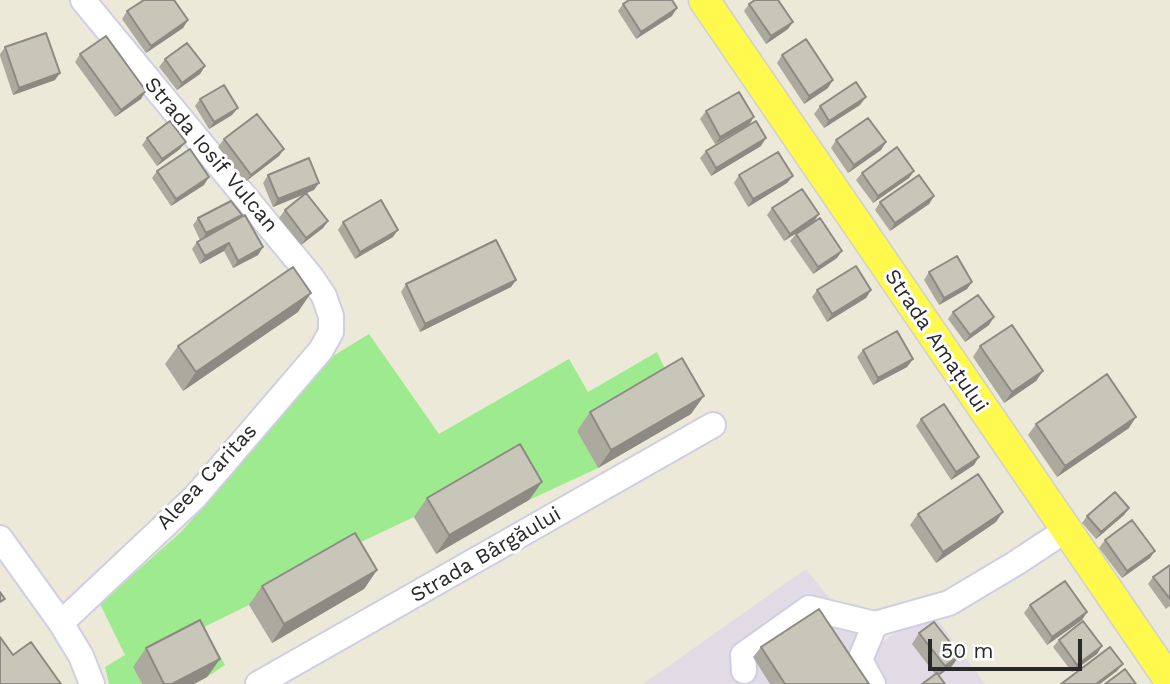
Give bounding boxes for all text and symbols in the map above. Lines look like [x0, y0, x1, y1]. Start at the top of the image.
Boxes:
street label: Strada Iosif Vulcan [139, 72, 283, 238]
street label: Strada Amațului [879, 265, 993, 417]
street label: Aleea Caritas [151, 419, 263, 535]
street label: Strada Bârgăului [406, 502, 566, 608]
scale bar [932, 624, 1086, 668]
text: 50 m [941, 638, 993, 663]

